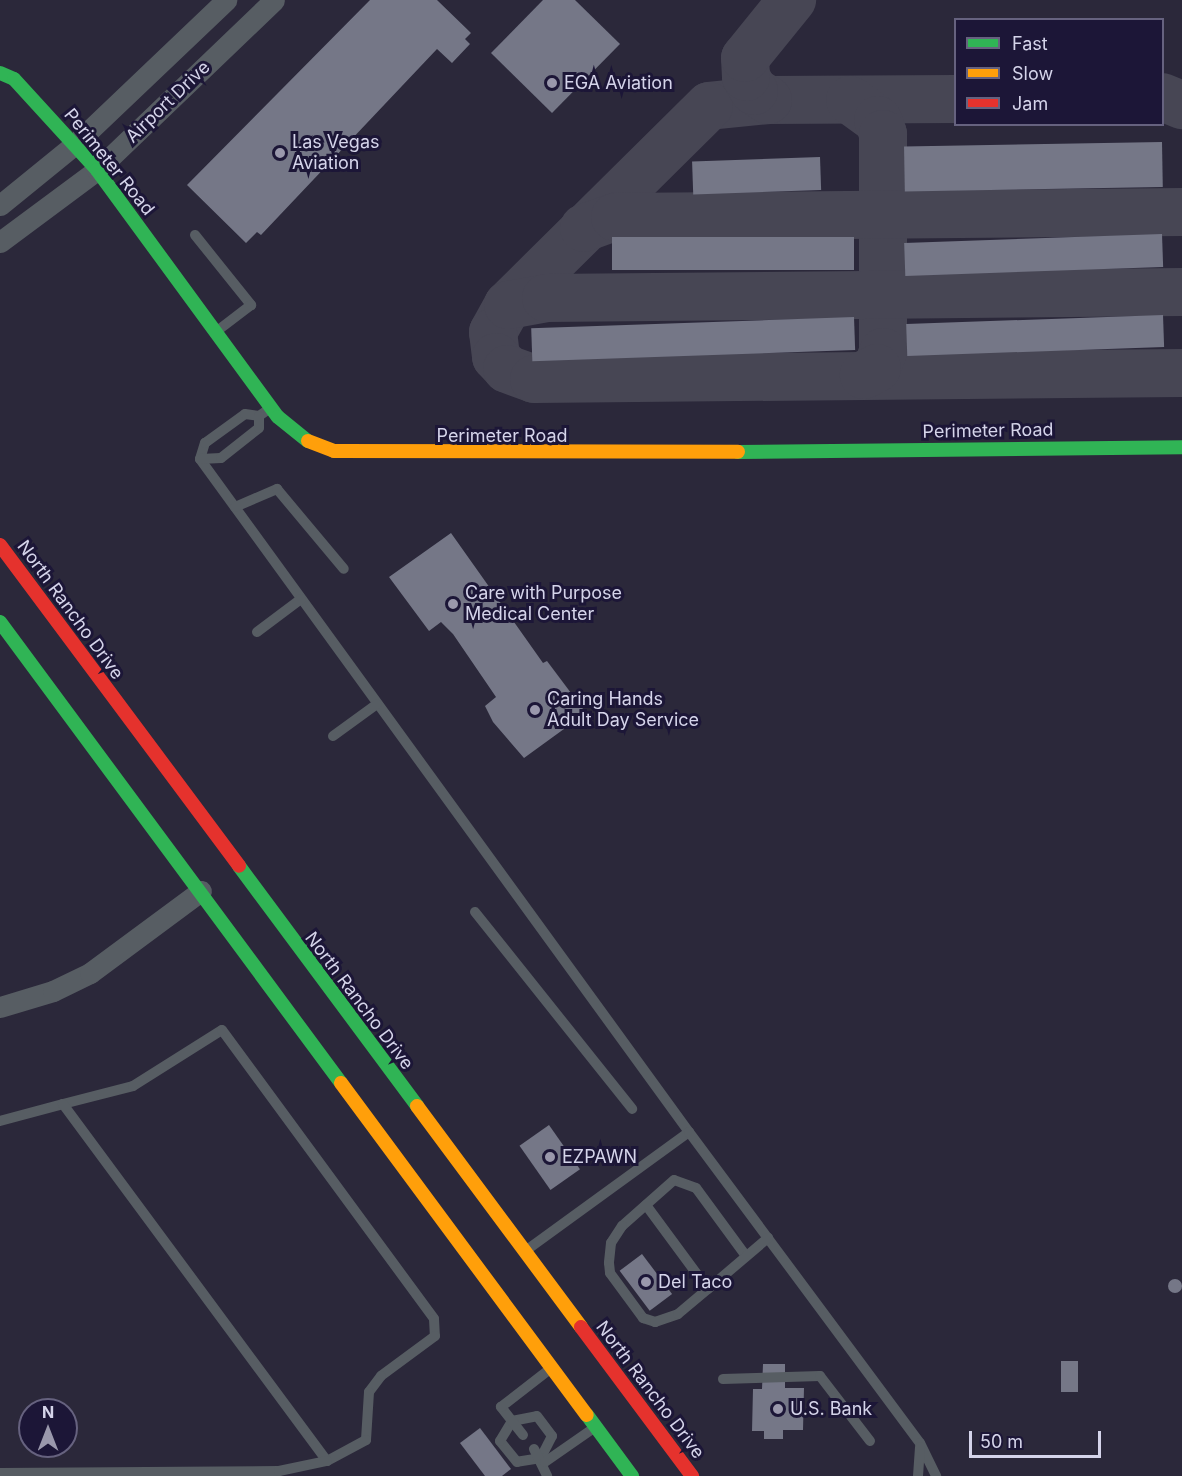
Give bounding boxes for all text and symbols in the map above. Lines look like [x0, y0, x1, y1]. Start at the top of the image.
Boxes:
legend [954, 18, 1164, 126]
text: Fast [1012, 33, 1048, 54]
street label: Airport Drive [122, 57, 214, 147]
text: Slow [1012, 63, 1053, 84]
place label: EGA Aviation [564, 72, 673, 94]
marker: EGA Aviation [545, 76, 559, 90]
text: Jam [1012, 93, 1048, 114]
street label: Perimeter Road [59, 104, 159, 220]
place label: Las Vegas Aviation [292, 132, 379, 174]
marker: Las Vegas Aviation [273, 146, 287, 160]
street label: Perimeter Road [922, 419, 1054, 443]
street label: Perimeter Road [436, 425, 568, 447]
street label: North Rancho Drive [12, 536, 128, 684]
place label: Care with Purpose Medical Center [465, 583, 622, 626]
marker: Care with Purpose Medical Center [446, 597, 460, 611]
place label: Caring Hands Adult Day Service [547, 689, 699, 732]
marker: Caring Hands Adult Day Service [528, 703, 542, 717]
street label: North Rancho Drive [300, 928, 418, 1074]
place label: EZPAWN [562, 1146, 637, 1168]
marker: EZPAWN [543, 1150, 557, 1164]
place label: Del Taco [658, 1271, 732, 1293]
marker: Del Taco [639, 1275, 653, 1289]
street label: North Rancho Drive [591, 1317, 709, 1463]
north arrow [18, 1398, 78, 1458]
place label: U.S. Bank [790, 1398, 872, 1420]
text: N [42, 1402, 54, 1422]
marker: U.S. Bank [771, 1402, 785, 1416]
scale bar [972, 1419, 1104, 1457]
text: 50 m [980, 1431, 1023, 1452]

